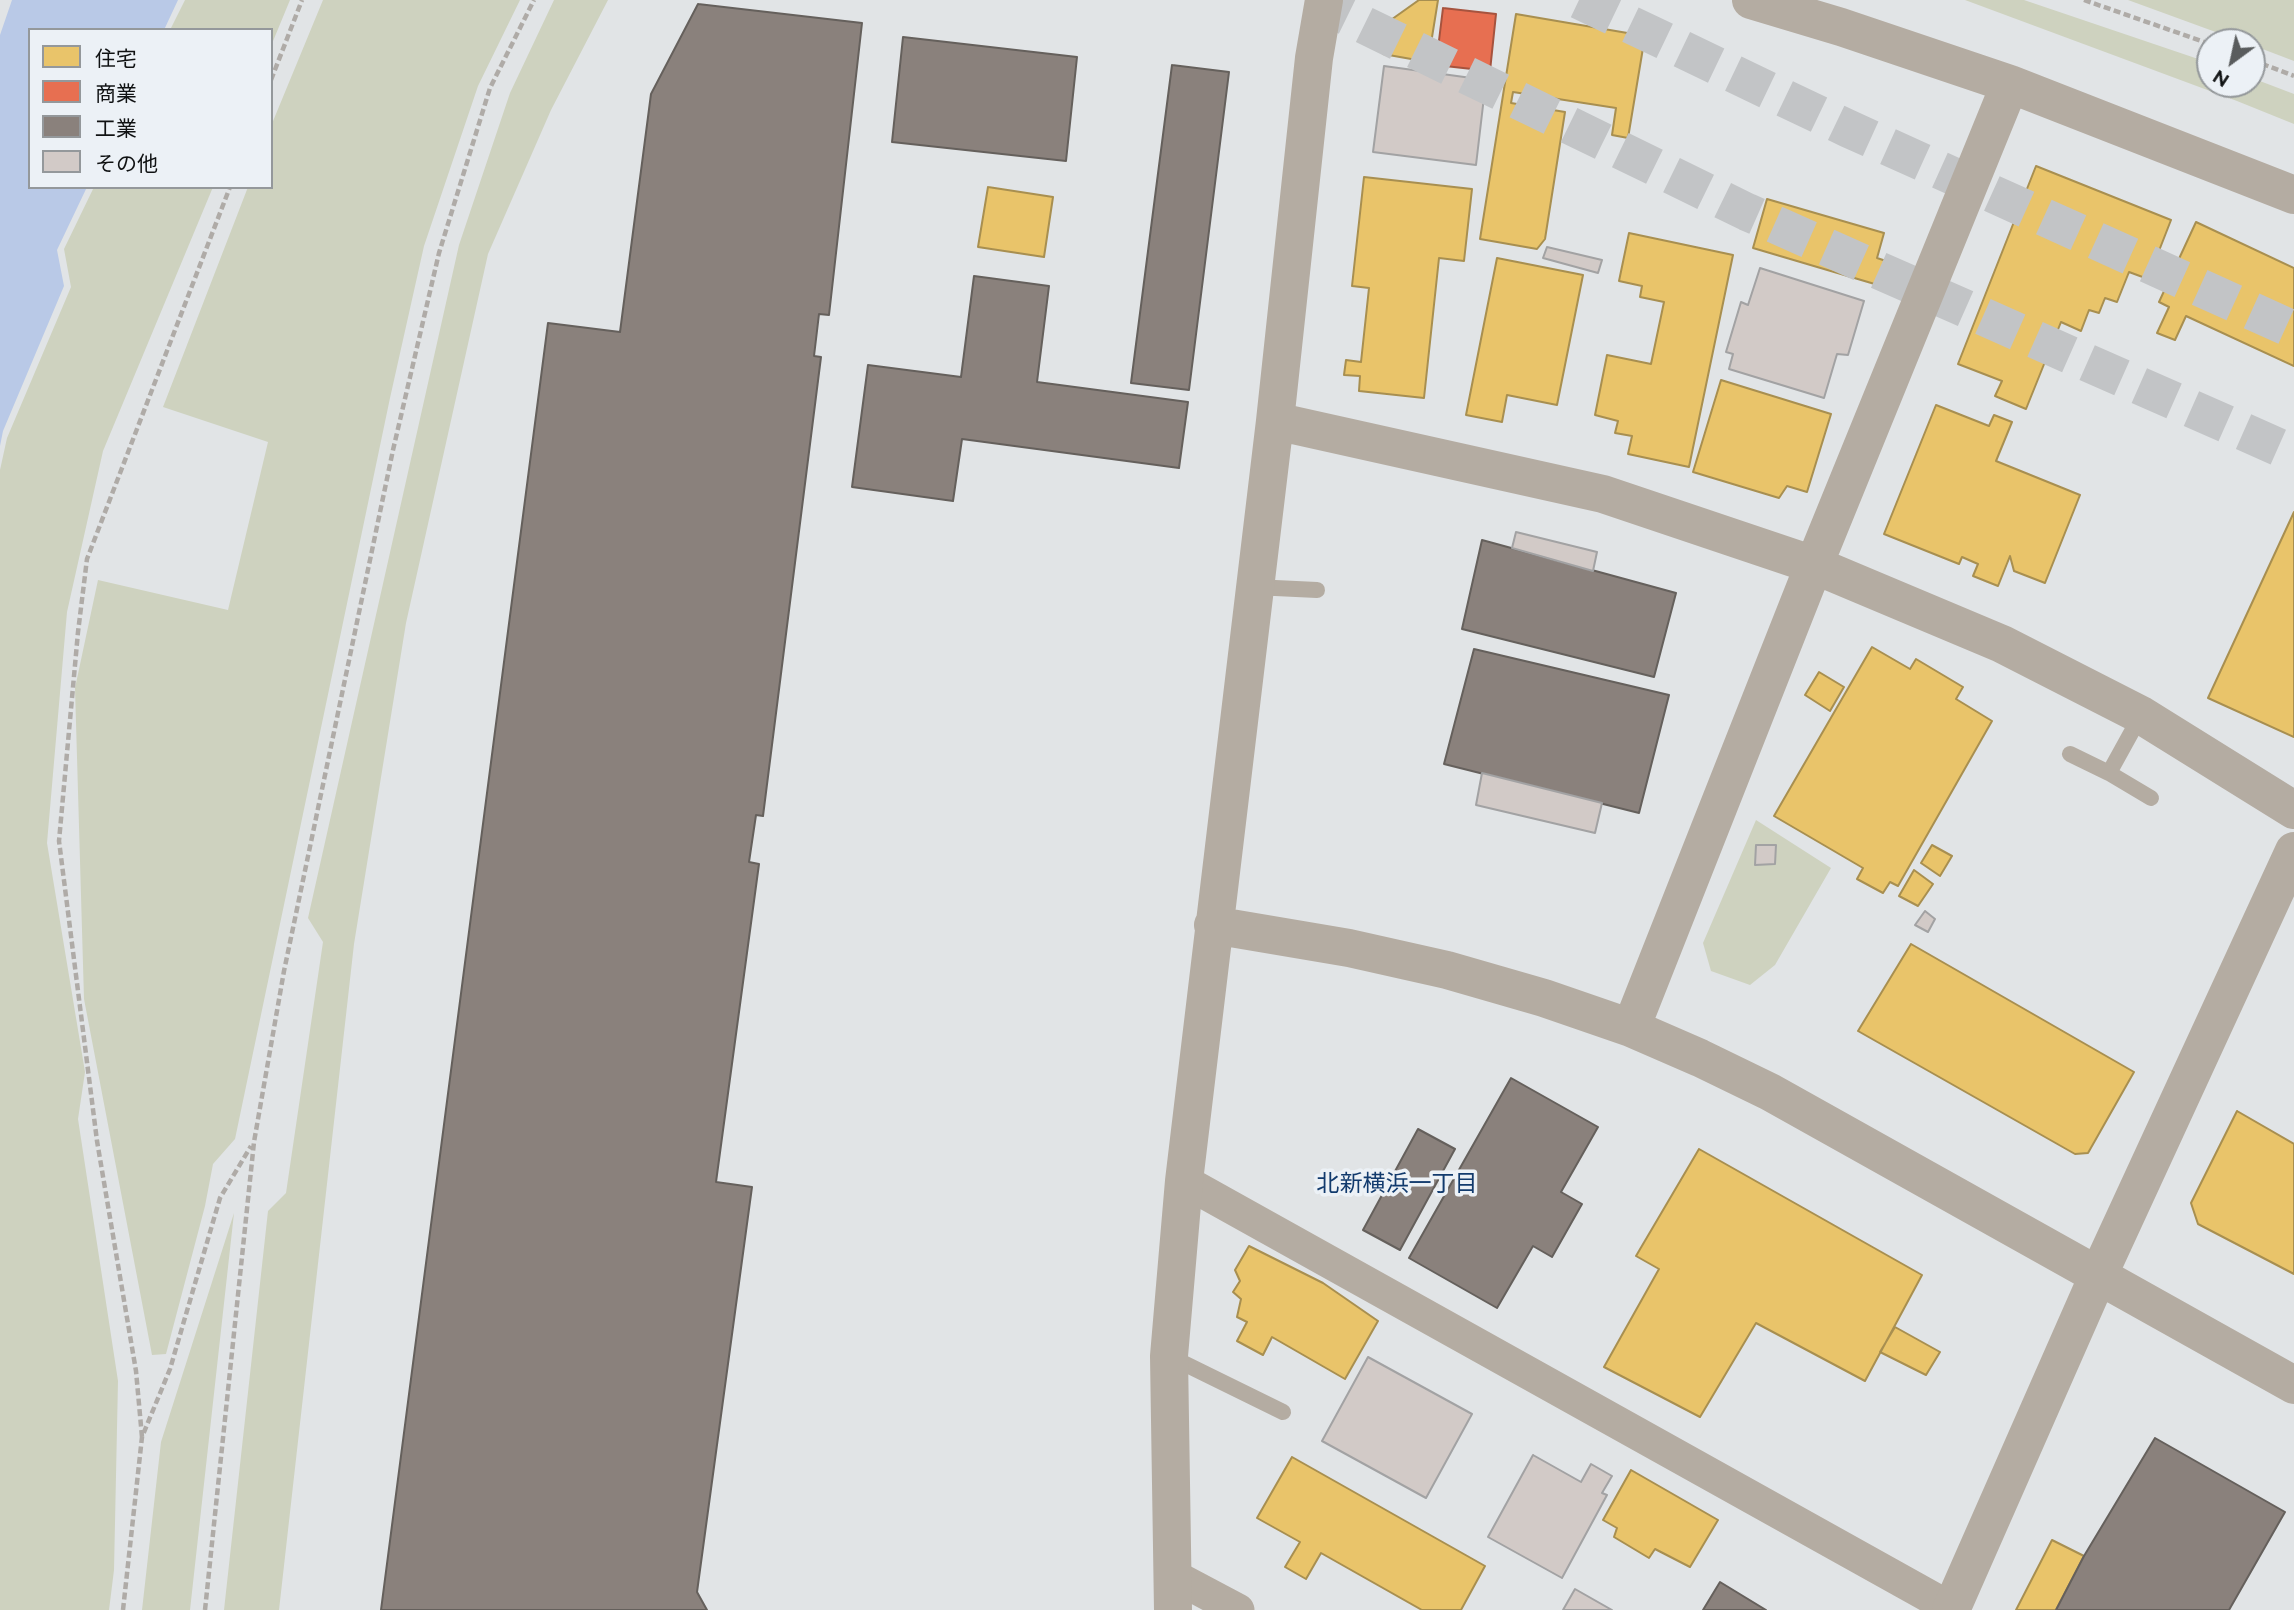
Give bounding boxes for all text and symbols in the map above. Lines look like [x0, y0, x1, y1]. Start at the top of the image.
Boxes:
legend [28, 28, 273, 189]
north arrow [2196, 28, 2266, 98]
text: 住宅 [95, 46, 137, 71]
text: N [2209, 66, 2233, 92]
text: 商業 [95, 81, 137, 106]
text: 工業 [95, 116, 137, 141]
text: その他 [95, 151, 158, 176]
district label: 北新横浜一丁目 [1317, 1170, 1477, 1198]

